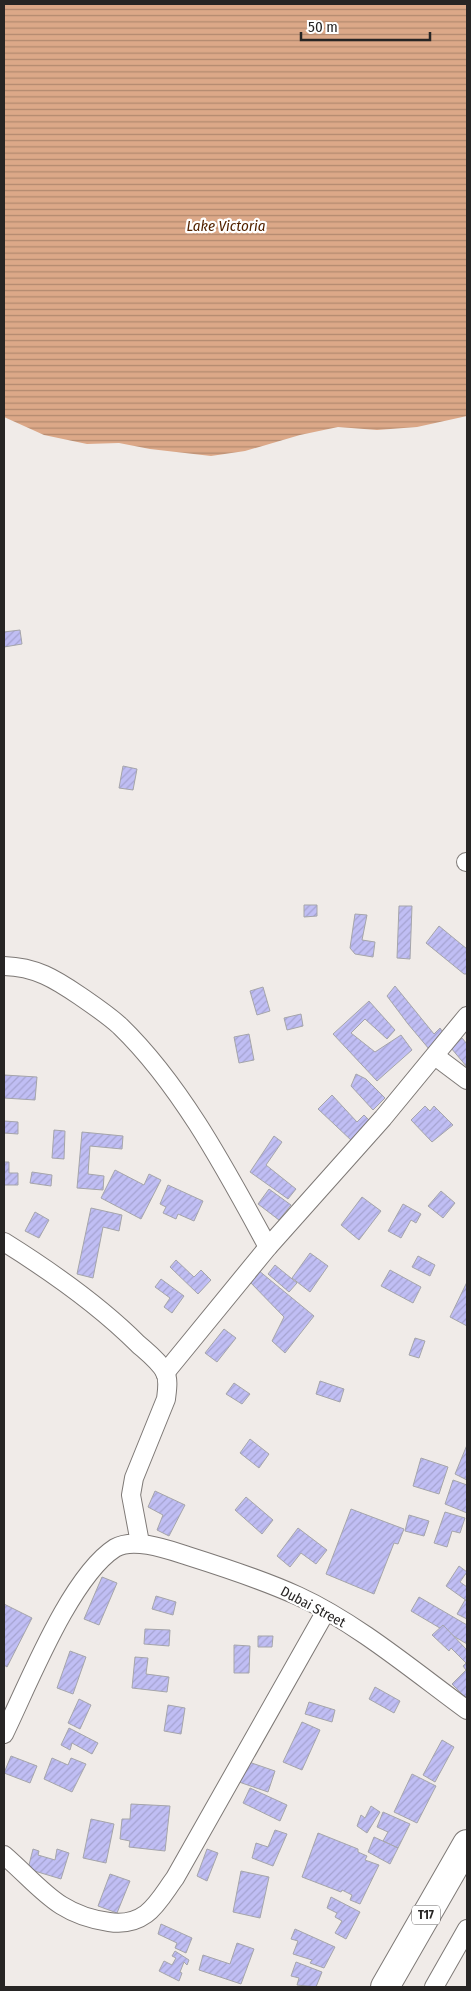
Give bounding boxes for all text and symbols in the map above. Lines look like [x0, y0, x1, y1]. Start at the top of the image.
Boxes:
scale bar [301, 10, 430, 42]
text: 50 m [308, 18, 338, 36]
water label: Lake Victoria [187, 217, 266, 235]
street label: Dubai Street [278, 1583, 349, 1631]
road number: T17 [412, 1906, 440, 1924]

